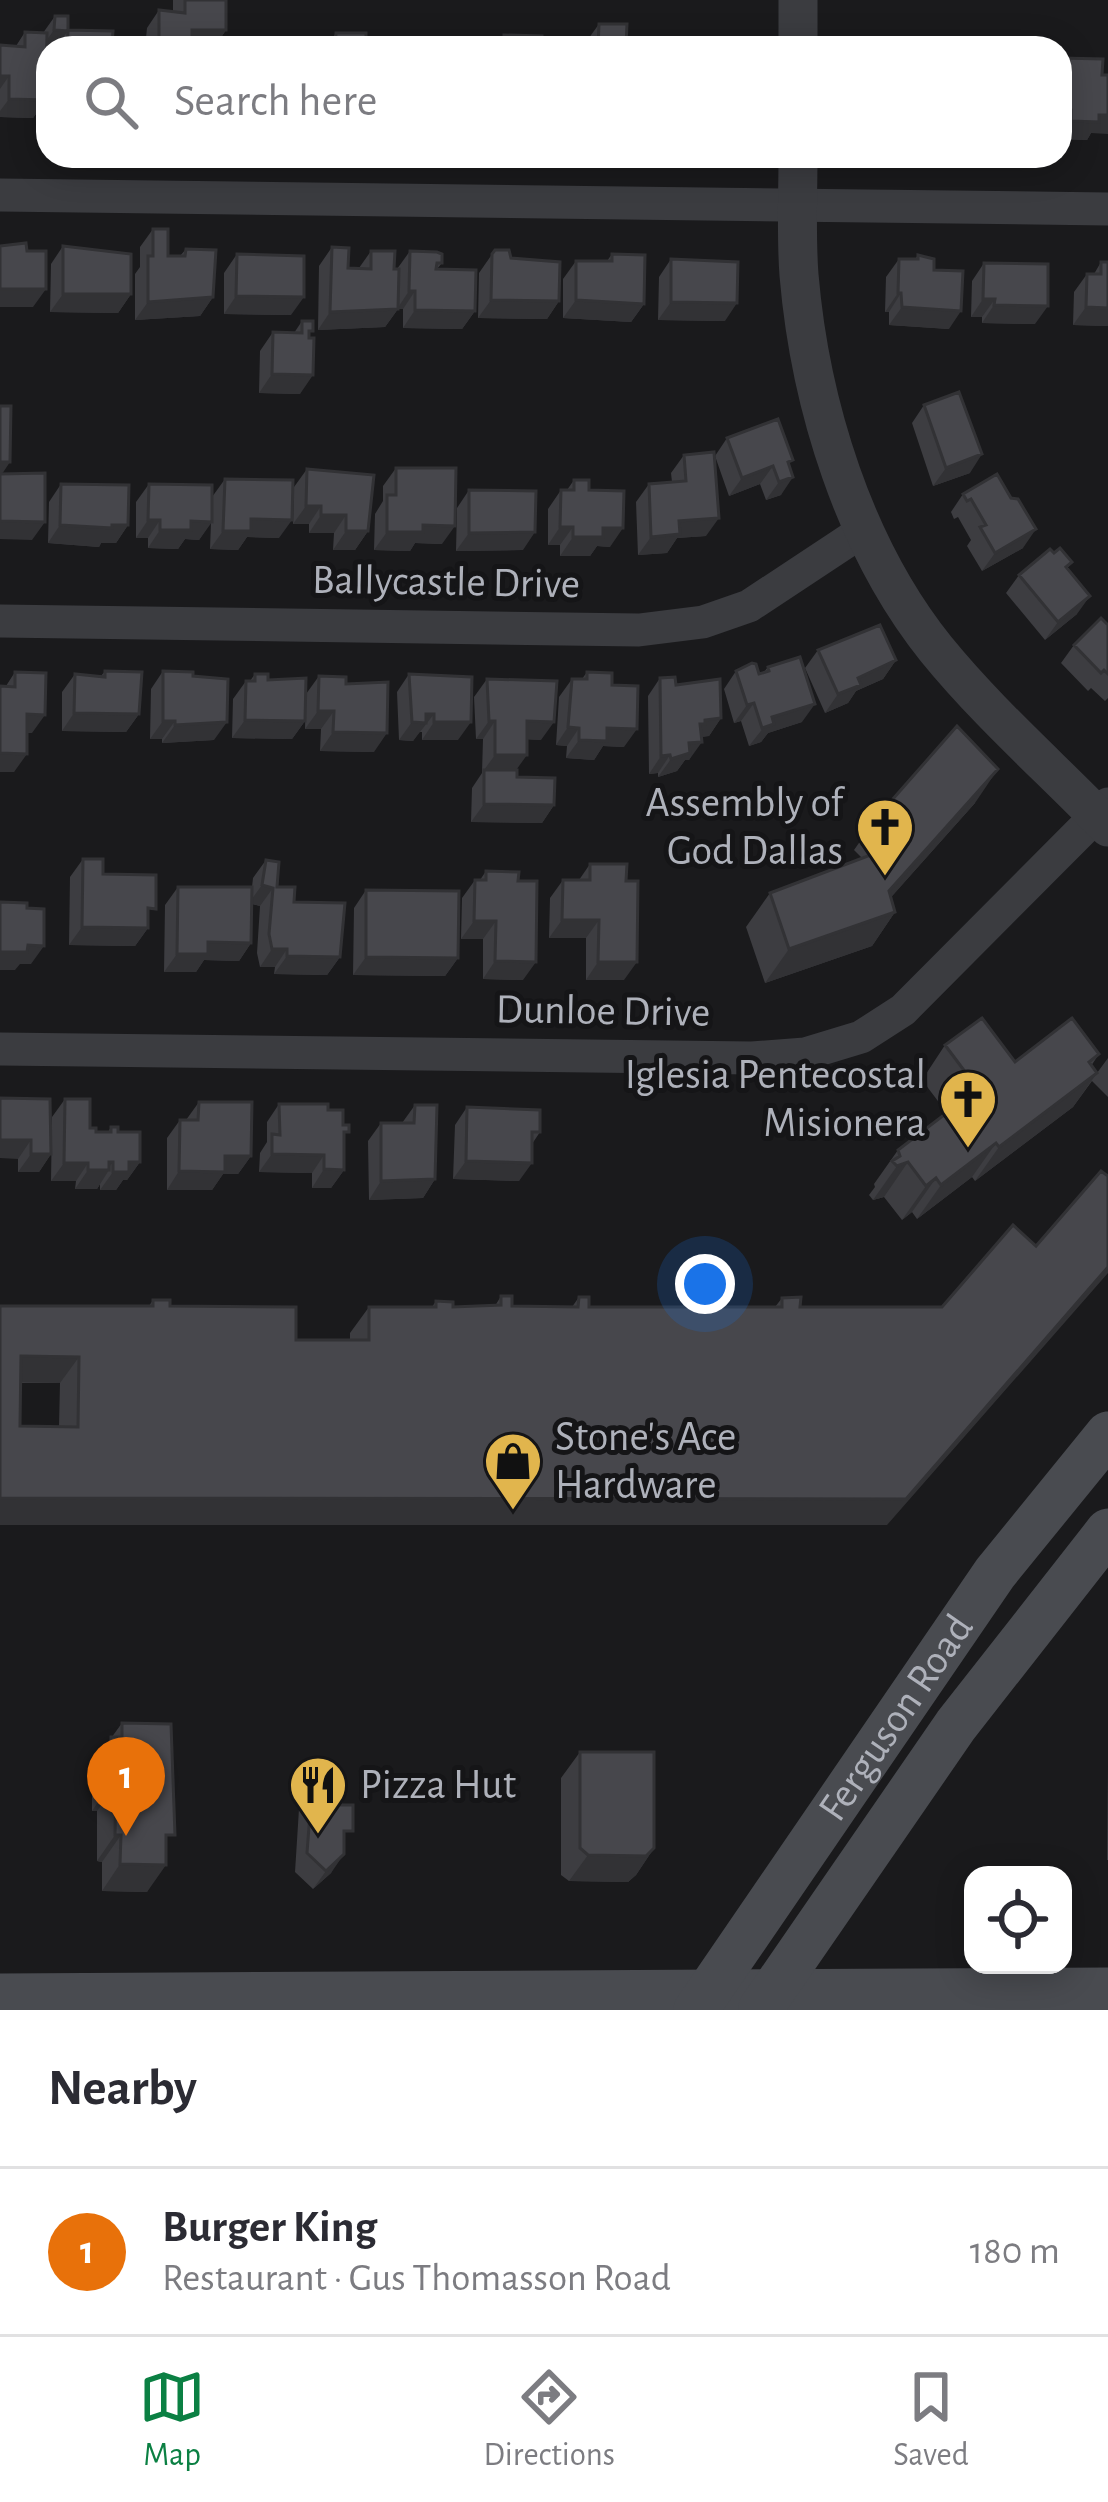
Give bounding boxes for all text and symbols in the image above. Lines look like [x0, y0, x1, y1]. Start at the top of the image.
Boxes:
search box [36, 36, 1072, 168]
icon: search [78, 69, 144, 135]
text: Search here [174, 79, 377, 124]
street label: Ballycastle Drive [312, 559, 580, 605]
place label: Assembly of God Dallas [645, 782, 845, 872]
church icon: Assembly of God Dallas [854, 796, 916, 878]
street label: Dunloe Drive [495, 988, 711, 1034]
place label: Iglesia Pentecostal Misionera [625, 1054, 926, 1144]
church icon: Iglesia Pentecostal Misionera [937, 1068, 999, 1150]
your location [675, 1254, 735, 1314]
place label: Stone's Ace Hardware [555, 1416, 736, 1506]
shop icon: Stone's Ace Hardware [482, 1430, 544, 1512]
street label: Ferguson Road [811, 1607, 981, 1829]
pin: 1 [87, 1737, 165, 1836]
restaurant icon: Pizza Hut [287, 1754, 349, 1836]
place label: Pizza Hut [360, 1764, 516, 1806]
map controls [964, 1866, 1072, 1974]
button: locate [964, 1866, 1072, 1974]
text: Nearby [48, 2063, 197, 2114]
text: Burger King [162, 2205, 377, 2250]
text: 1 [80, 2232, 94, 2271]
text: 180 m [970, 2232, 1060, 2271]
text: Restaurant · Gus Thomasson Road [162, 2259, 671, 2298]
tab: Map [139, 2364, 205, 2476]
tab: Directions [483, 2364, 615, 2476]
tab: Saved [893, 2364, 969, 2476]

